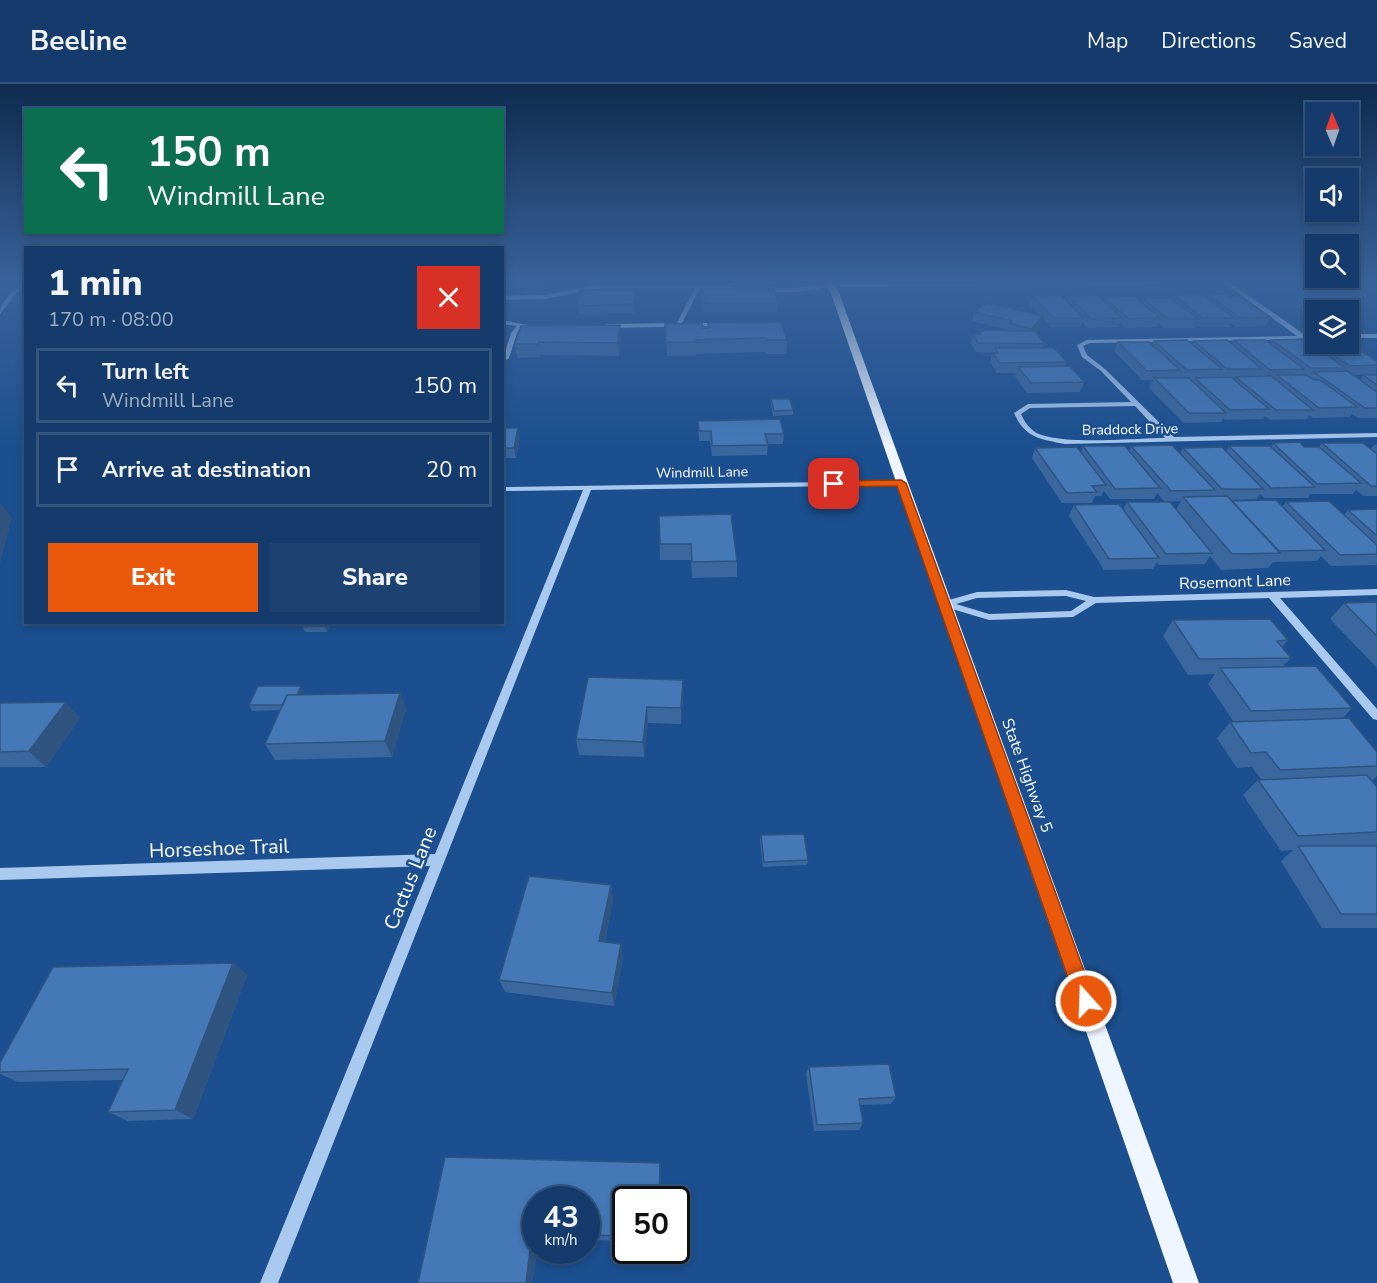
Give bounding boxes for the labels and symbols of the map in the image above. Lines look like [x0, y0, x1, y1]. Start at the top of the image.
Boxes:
north arrow [1305, 102, 1359, 156]
street label: Braddock Drive [1082, 419, 1178, 440]
pin [808, 458, 859, 509]
street label: Windmill Lane [656, 462, 748, 483]
street label: Rosemont Lane [1179, 569, 1291, 595]
street label: State Highway 5 [996, 715, 1058, 835]
street label: Cactus Lane [377, 822, 443, 934]
street label: Horseshoe Trail [148, 833, 290, 864]
position arrow [1054, 969, 1118, 1033]
speed limit sign: 50 [612, 1186, 690, 1264]

